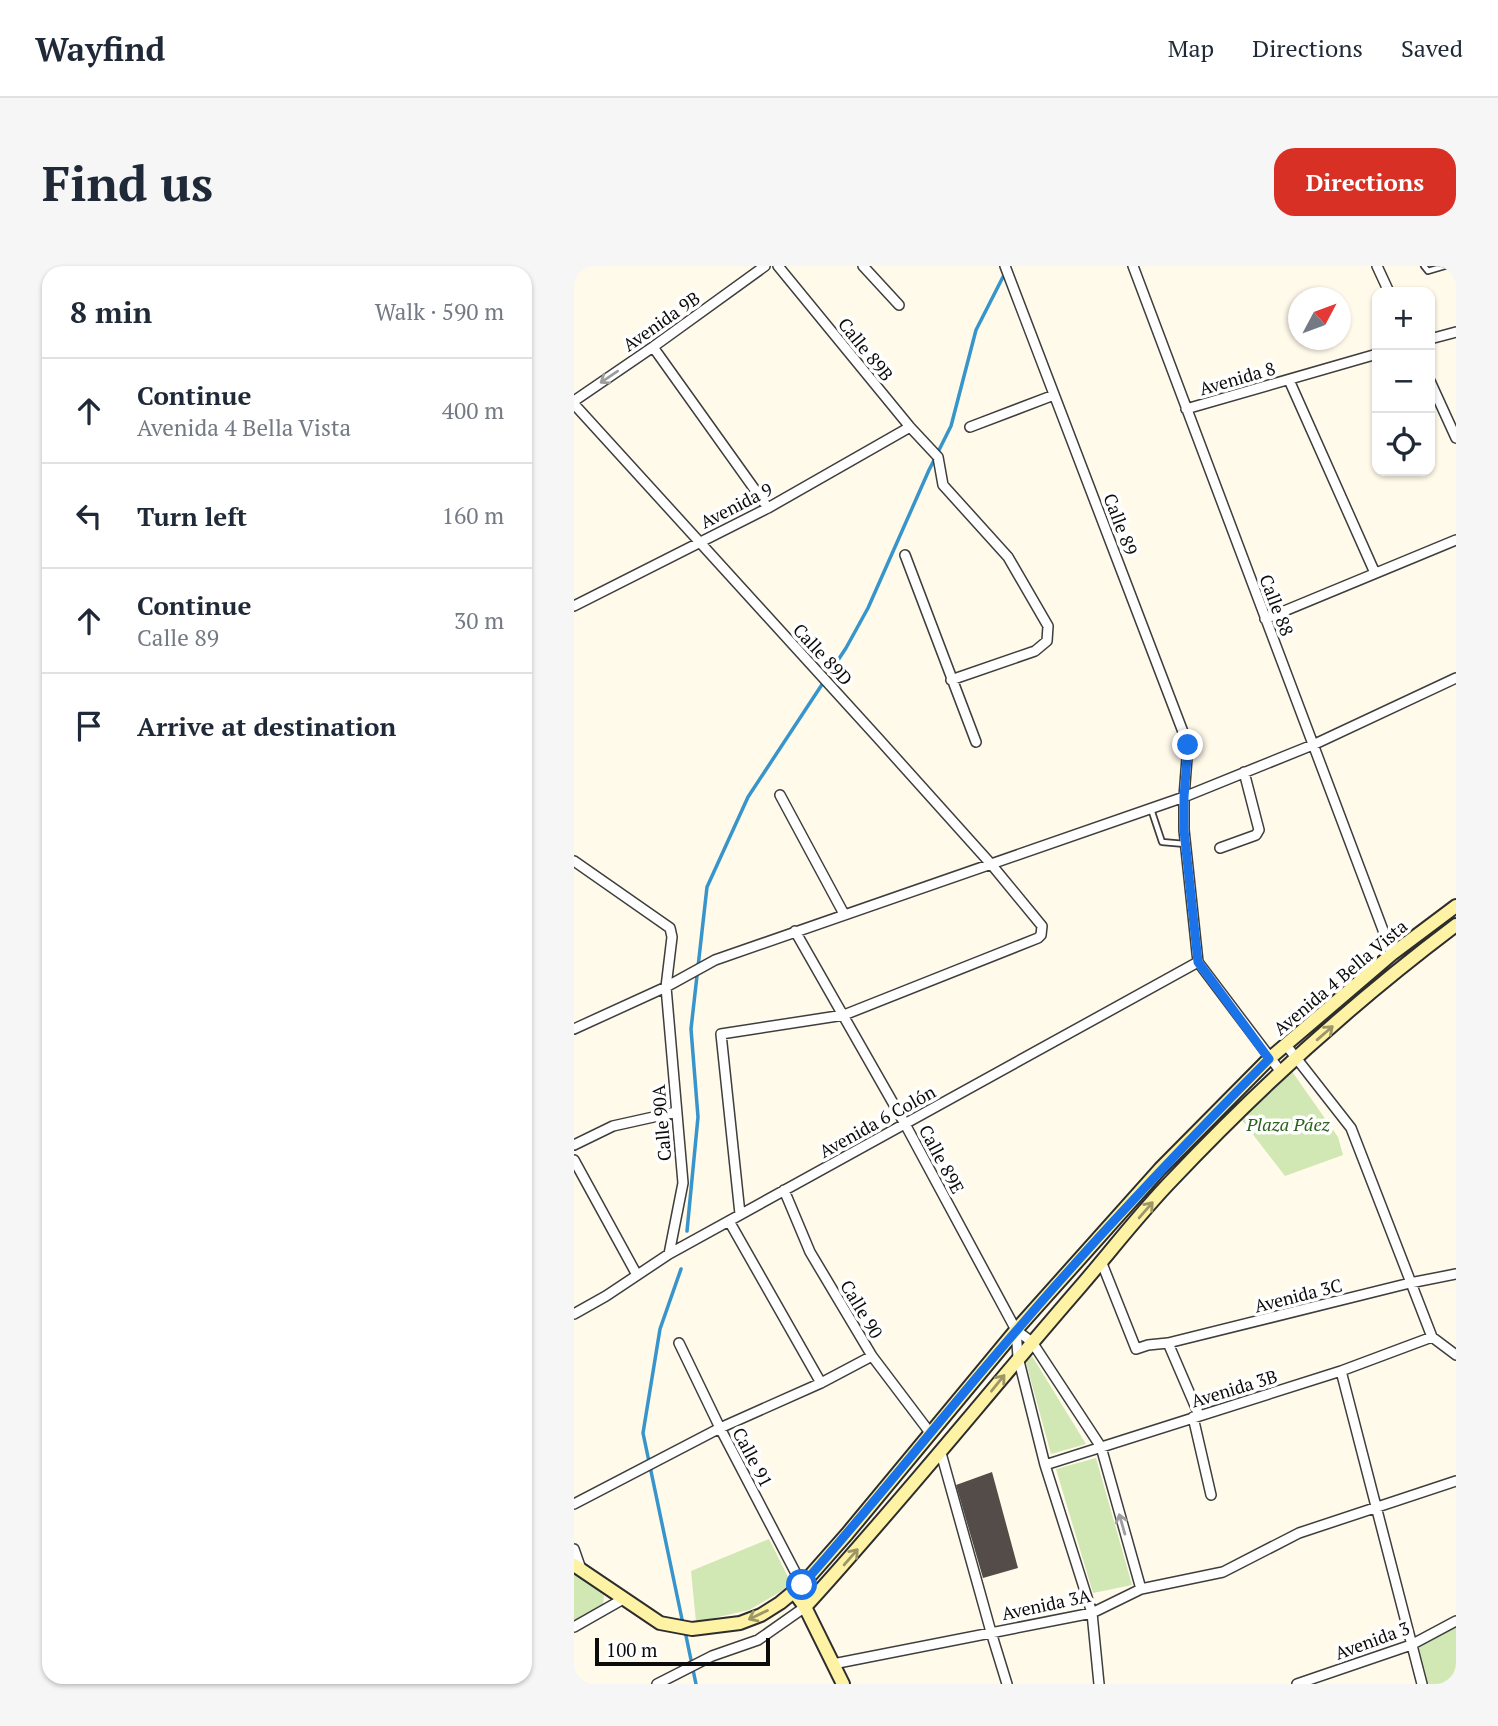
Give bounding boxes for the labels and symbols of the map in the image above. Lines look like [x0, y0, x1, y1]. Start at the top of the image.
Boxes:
street label: Avenida 9B [618, 286, 704, 356]
north arrow [1288, 287, 1351, 350]
street label: Calle 89B [833, 312, 899, 386]
street label: Avenida 8 [1196, 356, 1278, 400]
one-way arrow [600, 370, 619, 384]
street label: Avenida 9 [696, 477, 776, 533]
street label: Calle 89 [1098, 490, 1144, 558]
street label: Calle 88 [1254, 571, 1300, 639]
street label: Calle 89D [788, 618, 858, 690]
route end [1172, 729, 1203, 760]
street label: Avenida 4 Bella Vista [1268, 914, 1412, 1040]
one-way arrow [1315, 1025, 1333, 1041]
street label: Avenida 6 Colón [815, 1079, 940, 1163]
street label: Calle 90A [646, 1083, 676, 1162]
park label: Plaza Páez [1246, 1112, 1331, 1136]
street label: Calle 89E [914, 1120, 970, 1198]
one-way arrow [1138, 1201, 1154, 1219]
street label: Avenida 3C [1252, 1273, 1344, 1317]
street label: Calle 90 [835, 1275, 889, 1343]
street label: Avenida 3B [1188, 1364, 1280, 1412]
one-way arrow [990, 1374, 1005, 1392]
street label: Calle 91 [727, 1423, 779, 1491]
one-way arrow [1115, 1513, 1128, 1535]
one-way arrow [843, 1548, 859, 1566]
route start [786, 1569, 817, 1600]
street label: Avenida 3A [999, 1583, 1093, 1625]
one-way arrow [748, 1609, 769, 1623]
street label: Avenida 3 [1331, 1615, 1413, 1665]
scale bar [595, 1635, 770, 1667]

